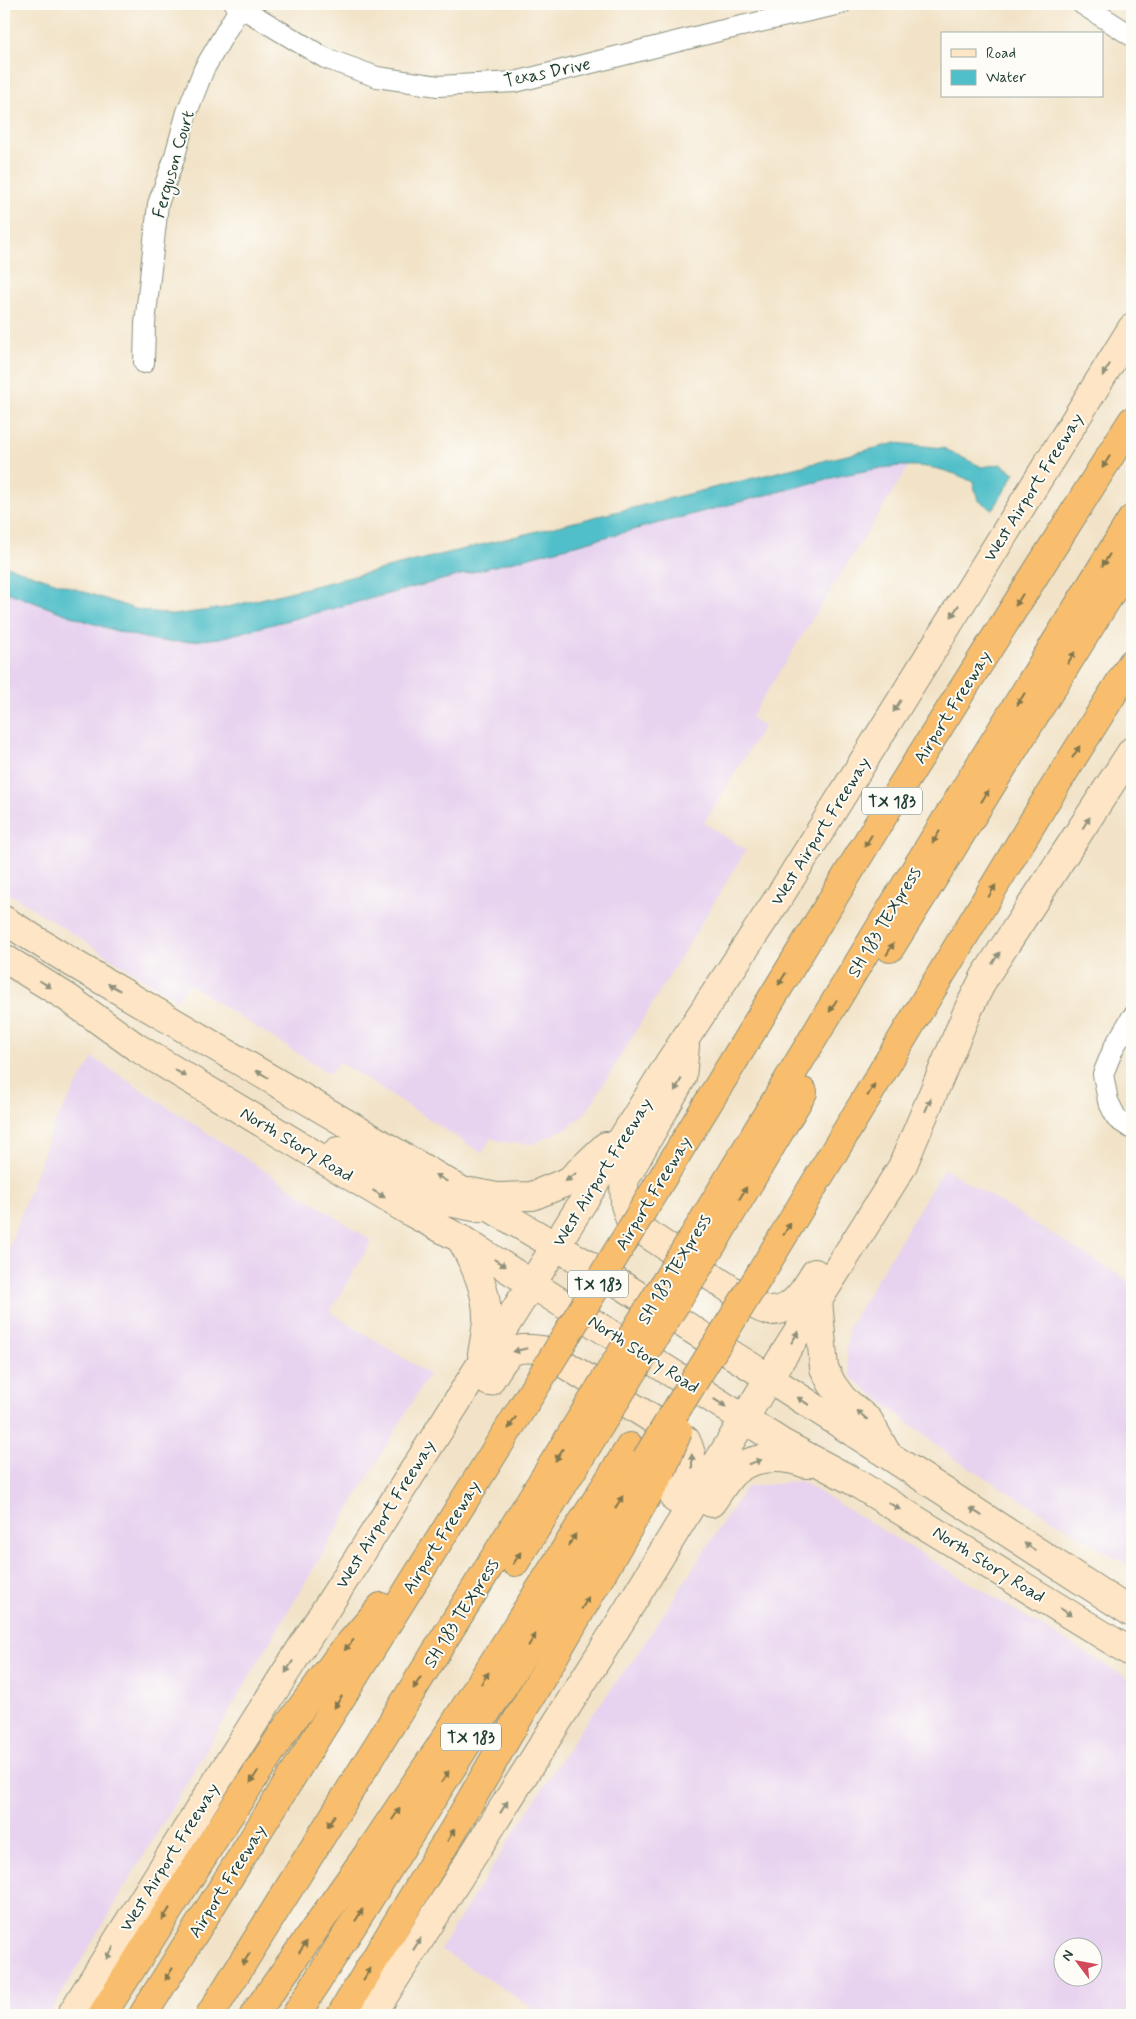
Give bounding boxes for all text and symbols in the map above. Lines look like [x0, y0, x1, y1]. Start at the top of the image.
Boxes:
legend [941, 32, 1104, 98]
text: Road [986, 44, 1016, 64]
street label: Texas Drive [502, 52, 593, 94]
text: Water [986, 68, 1026, 88]
street label: Ferguson Court [147, 107, 202, 221]
one-way arrow [1102, 363, 1111, 376]
street label: West Airport Freeway [978, 409, 1089, 567]
one-way arrow [1102, 456, 1111, 469]
one-way arrow [1102, 554, 1111, 567]
one-way arrow [1015, 593, 1024, 606]
one-way arrow [951, 605, 960, 618]
street label: Airport Freeway [908, 646, 997, 769]
one-way arrow [1066, 651, 1075, 665]
one-way arrow [1016, 692, 1026, 705]
one-way arrow [892, 699, 901, 712]
one-way arrow [1072, 746, 1081, 759]
street label: West Airport Freeway [765, 753, 876, 911]
road number: TX 183 [862, 788, 922, 814]
one-way arrow [980, 789, 989, 802]
one-way arrow [1081, 816, 1090, 829]
one-way arrow [931, 830, 940, 844]
one-way arrow [863, 834, 872, 847]
street label: SH 183 TEXpress [842, 863, 927, 982]
one-way arrow [987, 885, 996, 898]
one-way arrow [885, 942, 894, 955]
one-way arrow [992, 952, 1001, 965]
one-way arrow [778, 973, 787, 986]
one-way arrow [38, 979, 52, 988]
one-way arrow [108, 983, 121, 992]
one-way arrow [829, 999, 838, 1012]
one-way arrow [174, 1069, 187, 1078]
one-way arrow [256, 1070, 269, 1079]
one-way arrow [674, 1078, 682, 1092]
one-way arrow [867, 1084, 876, 1097]
street label: West Airport Freeway [548, 1094, 656, 1250]
one-way arrow [924, 1098, 932, 1112]
street label: North Story Road [235, 1102, 358, 1188]
street label: Airport Freeway [611, 1132, 695, 1254]
one-way arrow [565, 1172, 578, 1183]
one-way arrow [435, 1173, 448, 1182]
one-way arrow [739, 1187, 748, 1200]
one-way arrow [373, 1189, 386, 1198]
street label: SH 183 TEXpress [632, 1210, 717, 1329]
one-way arrow [783, 1223, 792, 1236]
one-way arrow [493, 1259, 506, 1268]
road number: TX 183 [568, 1270, 628, 1298]
street label: North Story Road [583, 1310, 704, 1400]
one-way arrow [790, 1330, 800, 1343]
one-way arrow [512, 1346, 527, 1354]
one-way arrow [797, 1396, 810, 1406]
one-way arrow [713, 1398, 726, 1408]
one-way arrow [856, 1410, 869, 1421]
one-way arrow [507, 1416, 516, 1430]
street label: West Airport Freeway [330, 1436, 441, 1594]
one-way arrow [554, 1449, 563, 1462]
one-way arrow [688, 1453, 696, 1469]
one-way arrow [748, 1457, 763, 1465]
street label: Airport Freeway [397, 1476, 486, 1599]
one-way arrow [614, 1496, 623, 1509]
one-way arrow [888, 1502, 901, 1511]
one-way arrow [969, 1508, 983, 1517]
street label: North Story Road [928, 1521, 1049, 1609]
one-way arrow [567, 1534, 576, 1547]
one-way arrow [1024, 1543, 1037, 1552]
one-way arrow [513, 1552, 522, 1565]
street label: SH 183 TEXpress [419, 1554, 505, 1673]
one-way arrow [580, 1597, 589, 1610]
one-way arrow [1060, 1607, 1073, 1616]
one-way arrow [527, 1633, 537, 1646]
one-way arrow [343, 1638, 354, 1651]
one-way arrow [284, 1661, 294, 1674]
one-way arrow [480, 1671, 490, 1685]
one-way arrow [413, 1676, 422, 1689]
one-way arrow [333, 1696, 343, 1709]
road number: TX 183 [441, 1724, 501, 1750]
one-way arrow [249, 1770, 259, 1784]
one-way arrow [441, 1771, 450, 1784]
street label: West Airport Freeway [114, 1779, 225, 1937]
one-way arrow [499, 1800, 508, 1813]
one-way arrow [391, 1807, 400, 1820]
one-way arrow [327, 1814, 336, 1827]
street label: Airport Freeway [183, 1820, 272, 1943]
one-way arrow [446, 1828, 455, 1841]
one-way arrow [162, 1907, 171, 1920]
one-way arrow [354, 1908, 364, 1921]
north arrow [1054, 1936, 1104, 1986]
one-way arrow [413, 1938, 422, 1951]
one-way arrow [297, 1941, 308, 1954]
one-way arrow [105, 1946, 114, 1960]
text: N [1058, 1947, 1078, 1964]
one-way arrow [241, 1952, 250, 1965]
one-way arrow [164, 1967, 173, 1980]
one-way arrow [362, 1967, 371, 1980]

